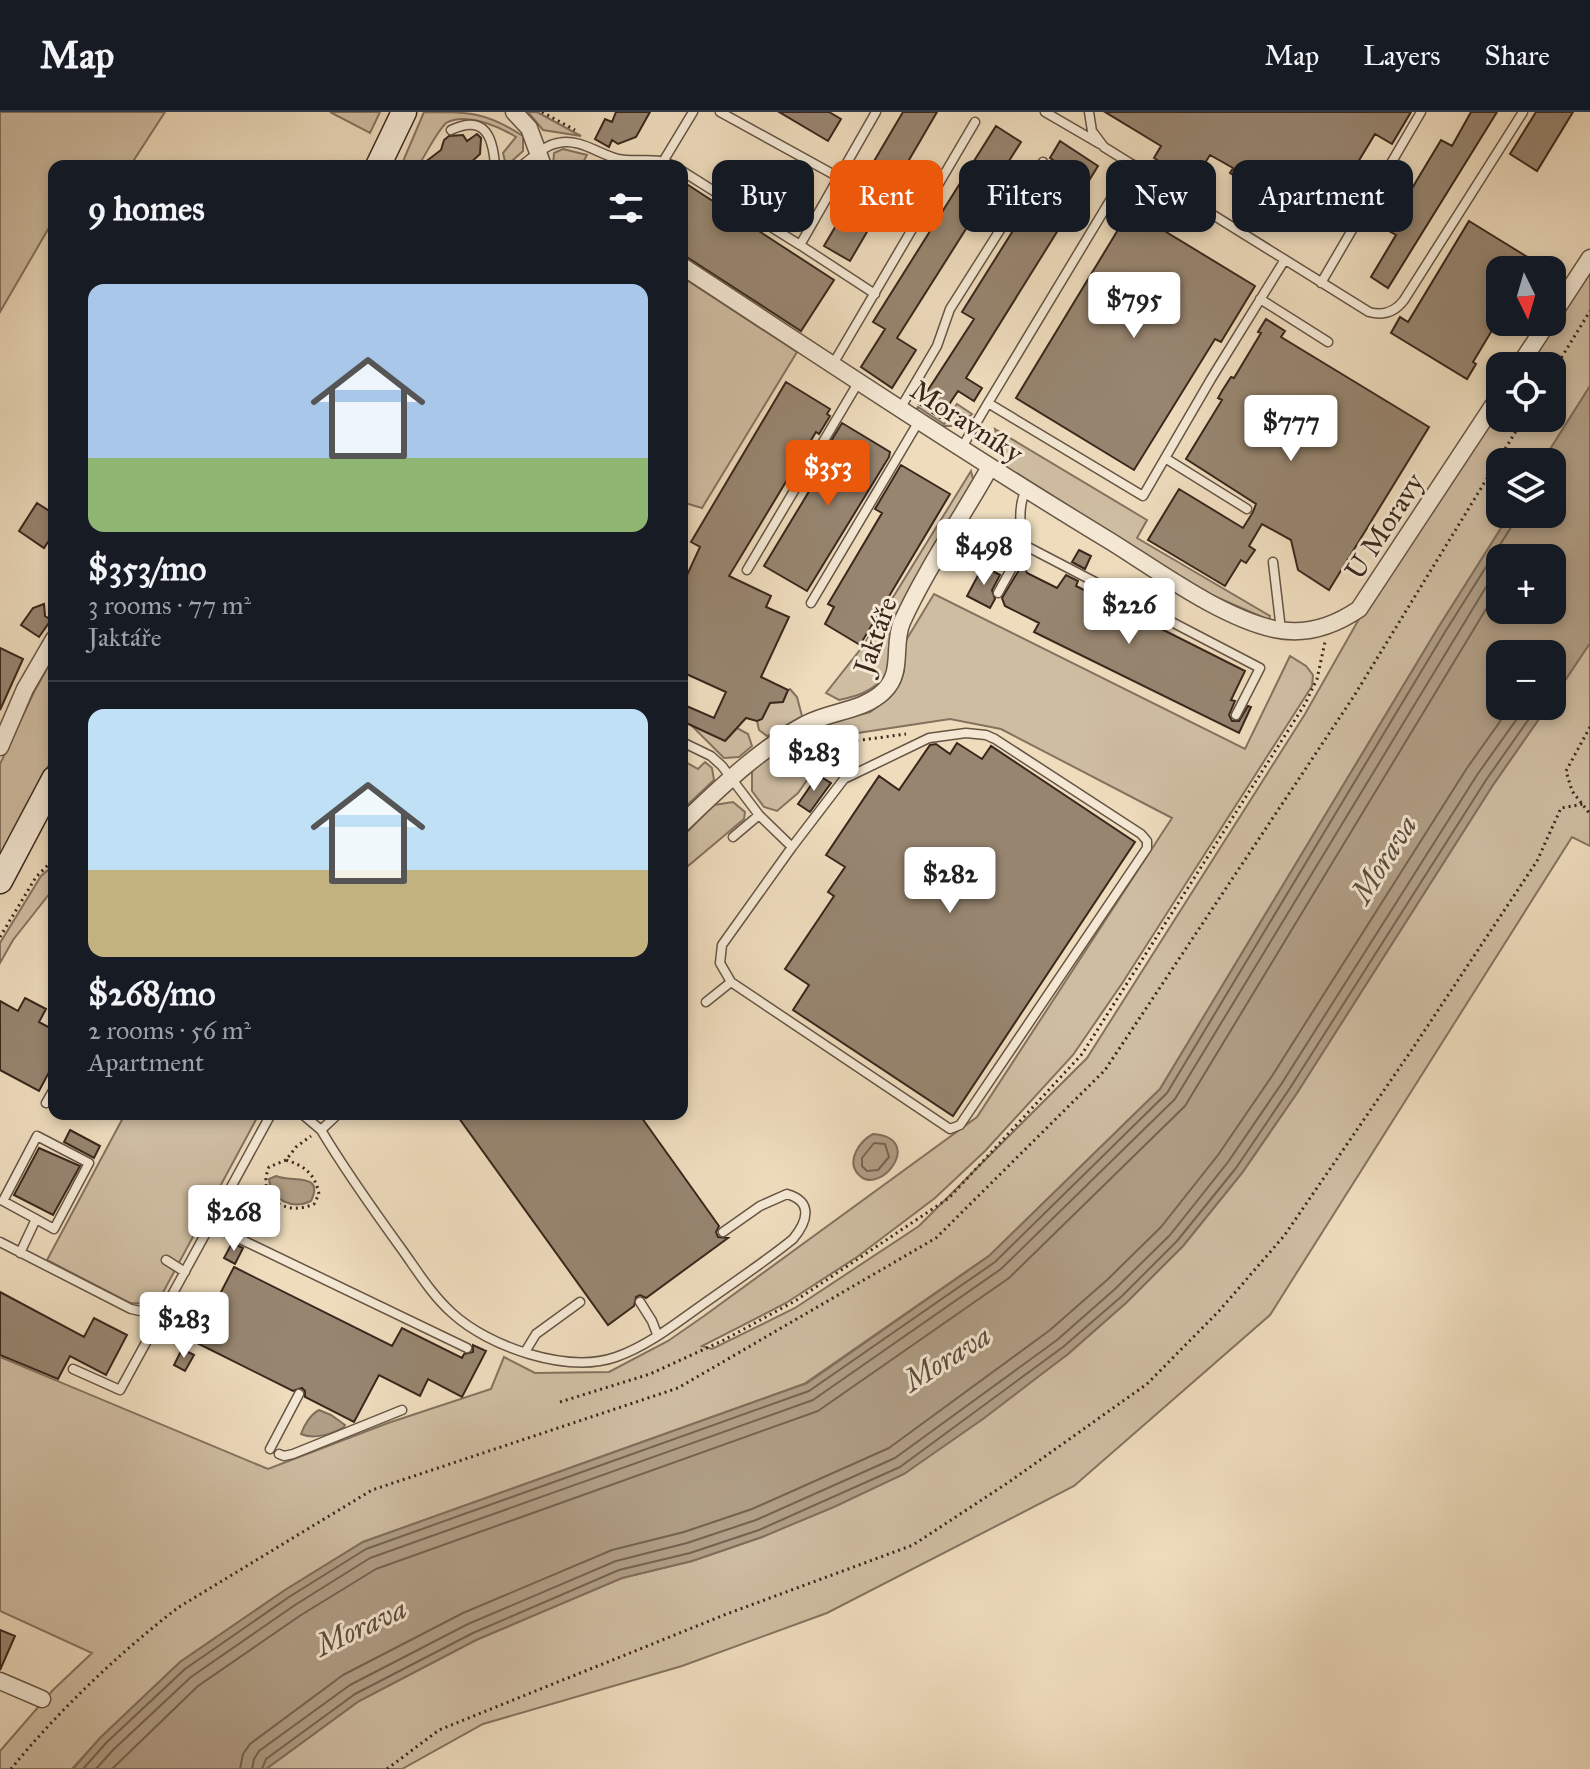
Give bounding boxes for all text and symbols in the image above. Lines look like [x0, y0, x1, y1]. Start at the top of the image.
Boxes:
text: Map [40, 32, 114, 78]
text: Map [1264, 38, 1319, 73]
text: Layers [1363, 38, 1441, 73]
text: Share [1485, 38, 1550, 73]
chip: Buy [712, 160, 814, 232]
chip: Rent [830, 160, 943, 232]
chip: Filters [959, 160, 1090, 232]
chip: New [1106, 160, 1216, 232]
chip: Apartment [1232, 160, 1413, 232]
icon: filters [604, 186, 648, 230]
text: 9 homes [88, 188, 205, 229]
north arrow [1486, 256, 1566, 336]
map controls [1486, 256, 1566, 720]
pin: $795 [1087, 272, 1181, 340]
text: $795 [1106, 282, 1162, 314]
icon: home [296, 336, 440, 480]
button: locate [1486, 352, 1566, 432]
street label: Moravníky [904, 372, 1030, 471]
pin: $777 [1244, 395, 1338, 463]
text: $777 [1262, 405, 1320, 437]
pin: $353 [781, 440, 875, 508]
button: layers [1486, 448, 1566, 528]
text: $353 [804, 450, 852, 482]
street label: U Moravy [1337, 466, 1432, 586]
pin: $498 [937, 519, 1031, 587]
text: $498 [955, 529, 1013, 561]
button: + [1486, 544, 1566, 624]
text: $353/mo [88, 548, 206, 589]
pin: $226 [1082, 578, 1176, 646]
text: $226 [1102, 588, 1156, 620]
text: 3 rooms · 77 m² [88, 589, 251, 621]
street label: Jaktáře [845, 592, 905, 681]
text: Jaktáře [88, 621, 161, 653]
button: − [1486, 640, 1566, 720]
pin: $283 [767, 725, 861, 793]
text: $283 [788, 735, 840, 767]
icon: home [296, 761, 440, 905]
water label: Morava [1342, 809, 1425, 912]
pin: $282 [903, 847, 997, 915]
text: $282 [922, 857, 978, 889]
text: $268/mo [88, 973, 216, 1014]
text: 2 rooms · 56 m² [88, 1014, 251, 1046]
text: Apartment [88, 1046, 204, 1078]
pin: $268 [187, 1185, 281, 1253]
text: $268 [206, 1195, 262, 1227]
pin: $283 [137, 1292, 231, 1360]
text: $283 [158, 1302, 210, 1334]
water label: Morava [894, 1317, 997, 1400]
water label: Morava [307, 1590, 412, 1665]

